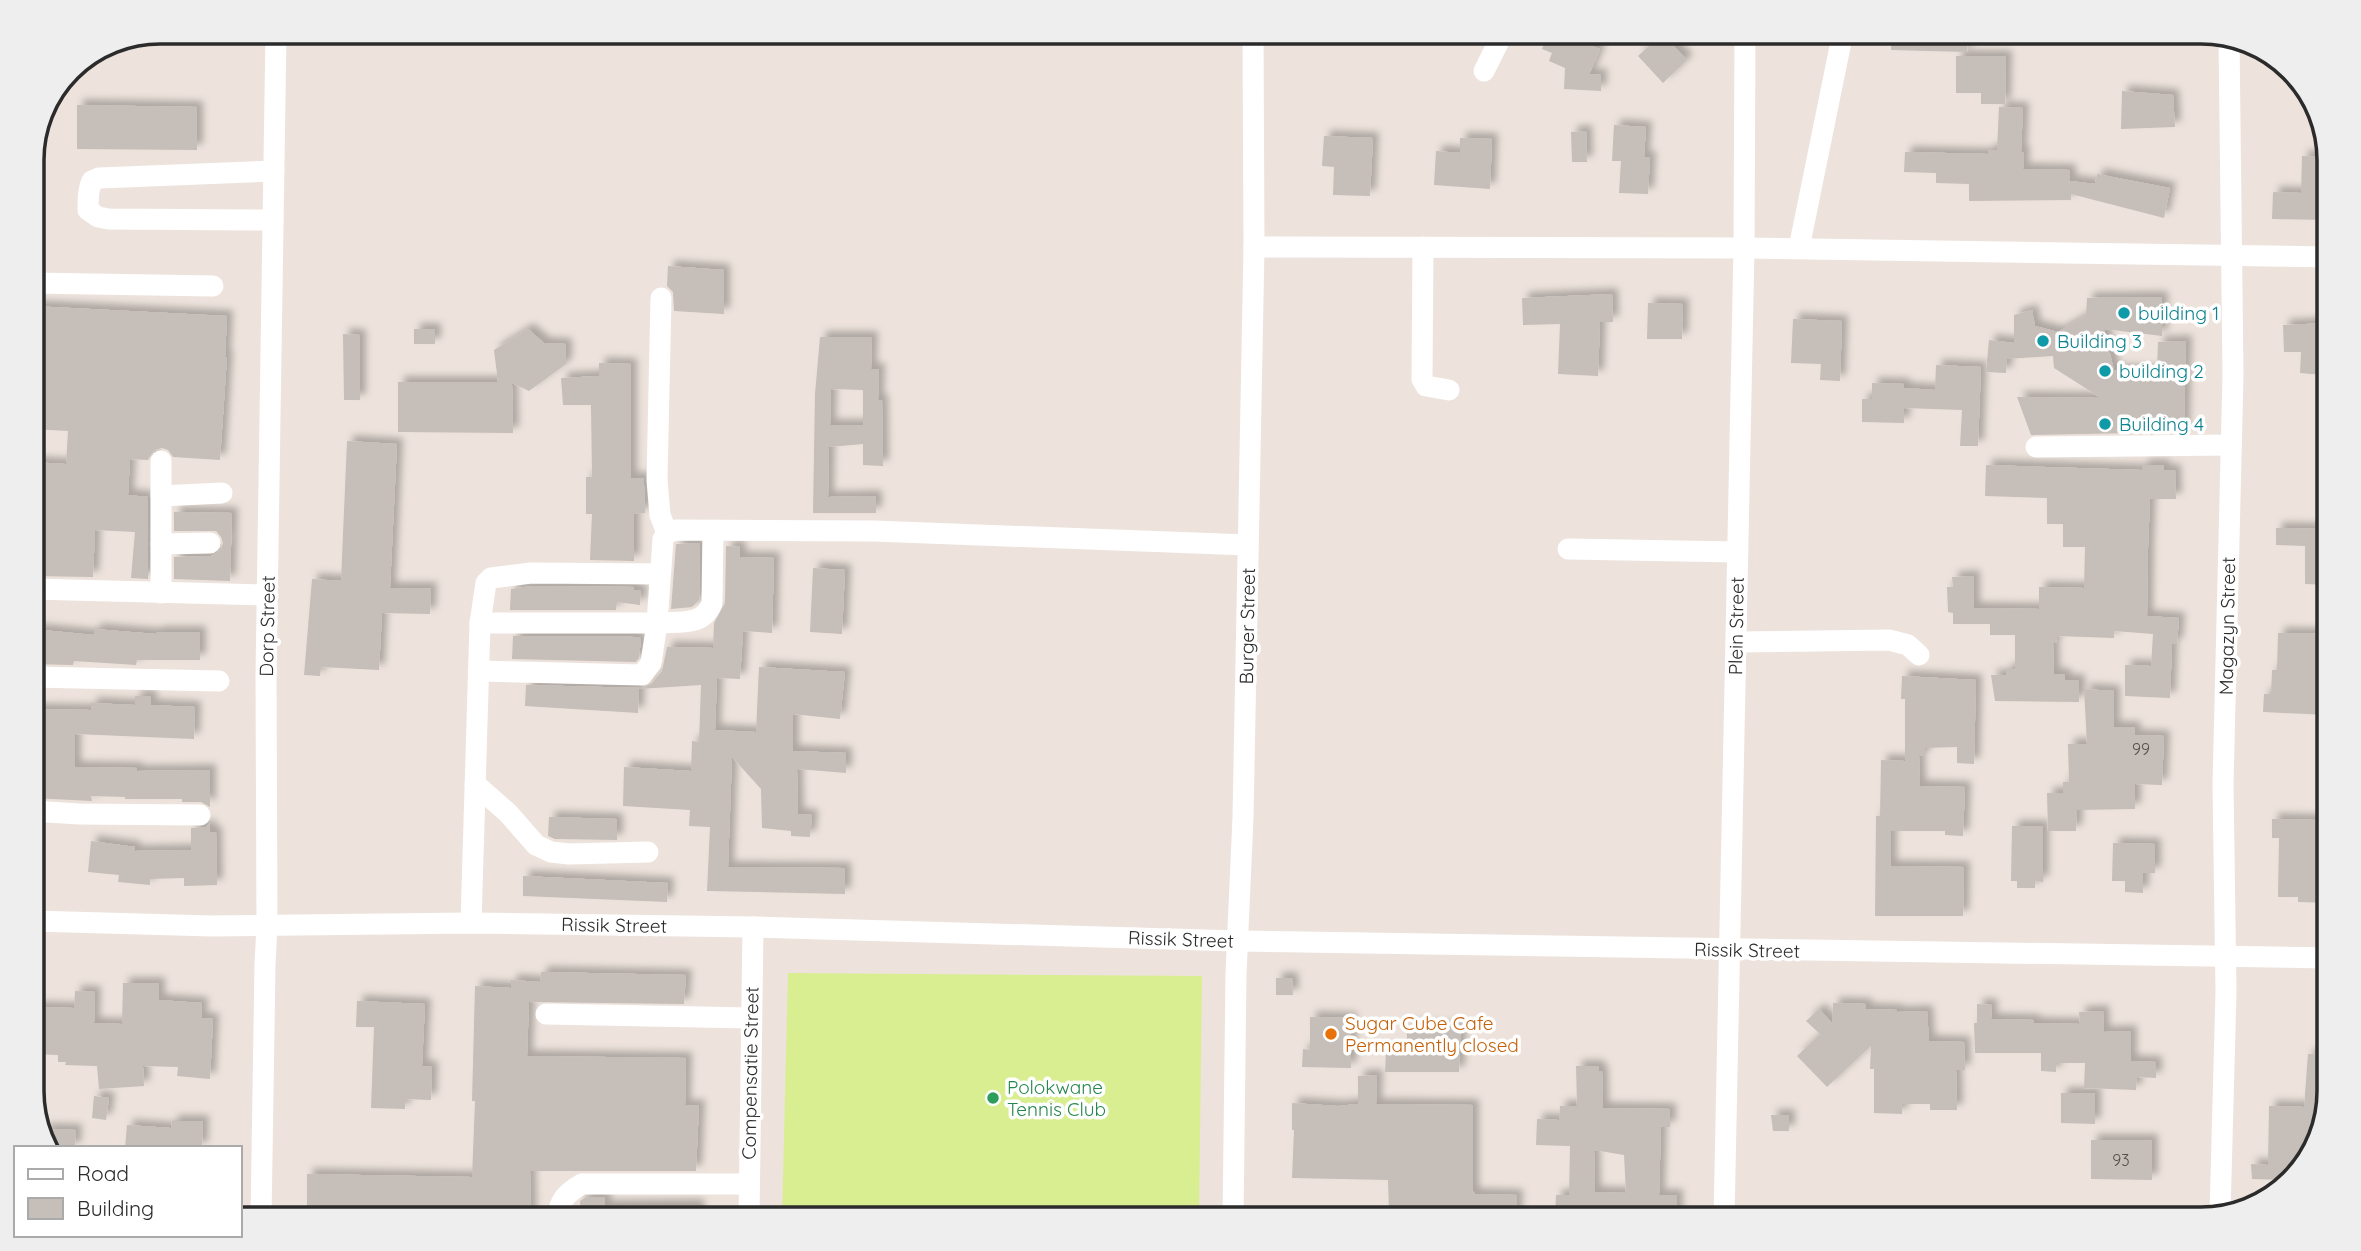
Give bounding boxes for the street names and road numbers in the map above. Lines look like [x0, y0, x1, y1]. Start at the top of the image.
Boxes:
street label: Magazyn Street [2214, 557, 2240, 695]
street label: Burger Street [1234, 567, 1260, 685]
street label: Dorp Street [254, 575, 280, 677]
street label: Plein Street [1723, 577, 1749, 675]
street label: Rissik Street [561, 912, 667, 938]
street label: Rissik Street [1128, 925, 1234, 953]
street label: Rissik Street [1694, 937, 1800, 963]
street label: Compensatie Street [736, 986, 764, 1160]

